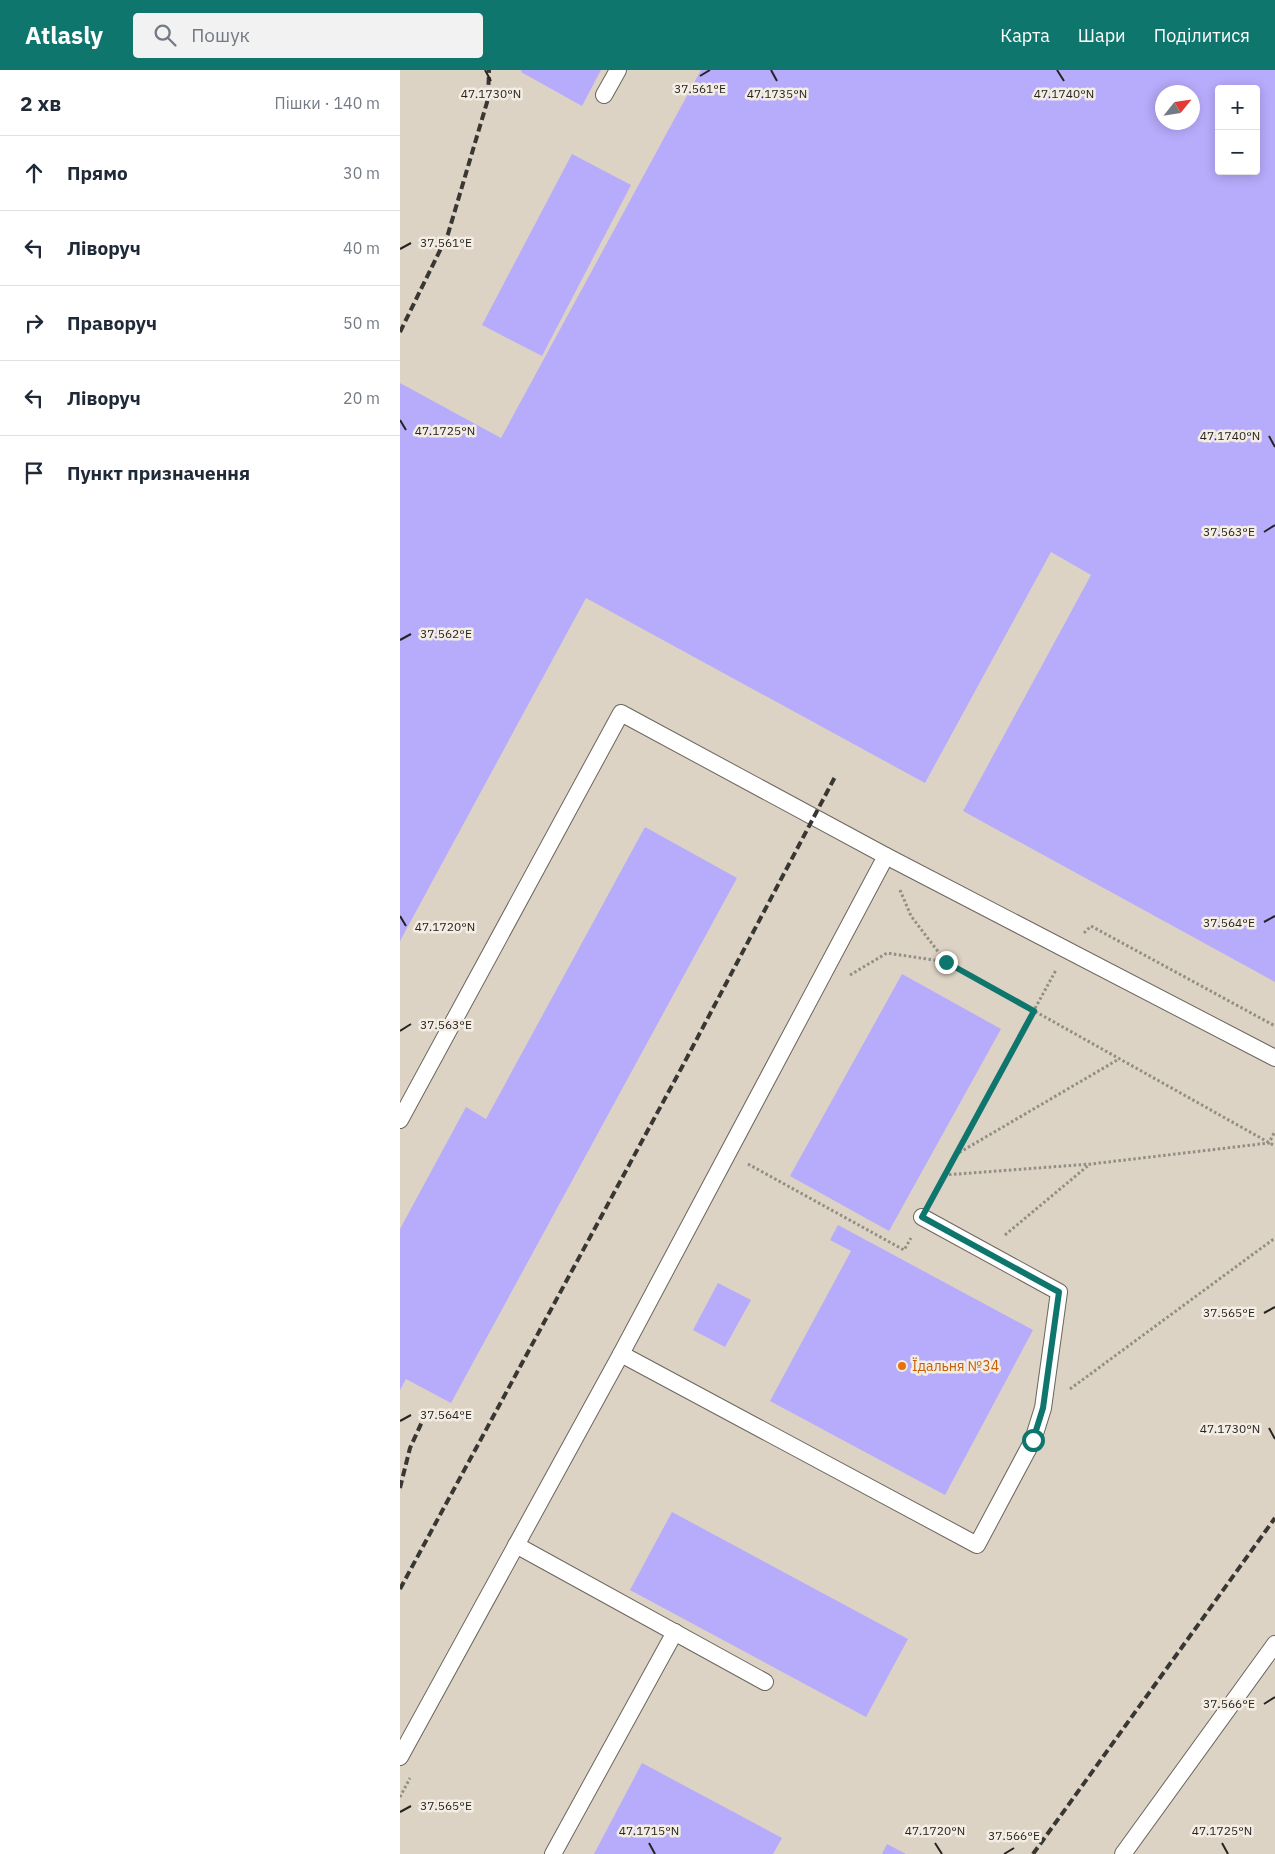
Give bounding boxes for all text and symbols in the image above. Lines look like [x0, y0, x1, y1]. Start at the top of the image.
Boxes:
search box [133, 13, 483, 58]
text: Atlasly [25, 19, 103, 51]
icon: search [151, 21, 179, 49]
text: Пошук [191, 23, 250, 47]
text: Карта [1000, 24, 1050, 47]
text: Шари [1078, 24, 1126, 47]
text: Поділитися [1154, 24, 1250, 47]
text: 37.561°E [674, 81, 726, 96]
north arrow [1155, 85, 1200, 130]
map controls [1215, 85, 1260, 175]
button: + [1215, 85, 1260, 130]
text: 47.1730°N [461, 86, 521, 101]
text: 47.1735°N [747, 86, 807, 101]
text: 47.1740°N [1034, 86, 1094, 101]
text: 2 хв [20, 89, 61, 117]
text: Пішки · 140 m [275, 93, 380, 113]
button: − [1215, 130, 1260, 175]
icon: ahead [20, 159, 48, 187]
text: Прямо [67, 161, 128, 185]
text: 30 m [343, 163, 380, 183]
icon: left [20, 234, 48, 262]
text: 37.561°E [420, 235, 472, 250]
text: Ліворуч [67, 236, 141, 260]
text: 40 m [343, 238, 380, 258]
icon: right [20, 309, 48, 337]
text: Праворуч [67, 311, 157, 335]
text: 50 m [343, 313, 380, 333]
icon: left [20, 384, 48, 412]
text: Ліворуч [67, 386, 141, 410]
text: 20 m [343, 388, 380, 408]
text: 47.1725°N [415, 423, 475, 438]
text: 47.1740°N [1200, 428, 1260, 443]
icon: arrive [20, 459, 48, 487]
text: Пункт призначення [67, 461, 250, 485]
text: 37.563°E [1203, 524, 1255, 539]
text: 37.562°E [420, 626, 472, 641]
text: 37.564°E [1203, 915, 1255, 930]
text: 47.1720°N [415, 919, 475, 934]
route end [935, 951, 958, 974]
text: 37.563°E [420, 1017, 472, 1032]
text: 37.565°E [1203, 1305, 1255, 1320]
place label: Їдальня №34 [912, 1357, 999, 1375]
marker: Їдальня №34 [896, 1360, 908, 1372]
text: 37.564°E [420, 1407, 472, 1422]
text: 47.1730°N [1200, 1421, 1260, 1436]
route start [1022, 1429, 1045, 1452]
text: 37.566°E [1203, 1696, 1255, 1711]
text: 37.565°E [420, 1798, 472, 1813]
text: 47.1715°N [619, 1823, 679, 1838]
text: 47.1720°N [905, 1823, 965, 1838]
text: 47.1725°N [1192, 1823, 1252, 1838]
text: 37.566°E [988, 1828, 1040, 1843]

